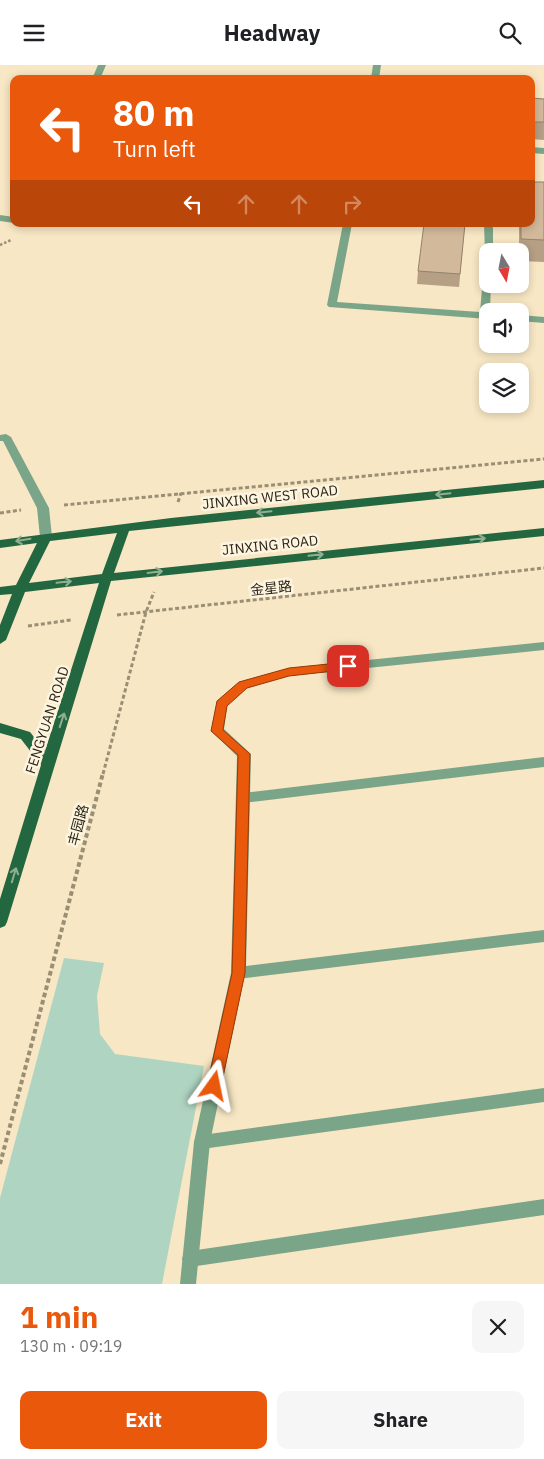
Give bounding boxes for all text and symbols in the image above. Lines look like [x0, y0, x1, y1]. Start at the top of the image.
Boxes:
text: Headway [224, 18, 320, 47]
icon: menu [20, 19, 48, 47]
icon: search [496, 19, 524, 47]
text: 80 m [113, 90, 195, 136]
icon: left [30, 95, 95, 160]
text: Turn left [113, 134, 196, 163]
icon: left [179, 190, 207, 218]
icon: ahead [232, 190, 260, 218]
icon: ahead [285, 190, 313, 218]
icon: right [338, 190, 366, 218]
north arrow [479, 243, 529, 293]
map controls [479, 243, 529, 413]
button: sound [479, 303, 529, 353]
button: layers [479, 363, 529, 413]
street label: JINXING WEST ROAD [201, 481, 339, 513]
one-way arrow [436, 489, 452, 499]
one-way arrow [256, 508, 272, 517]
street label: JINXING ROAD [221, 531, 319, 559]
one-way arrow [470, 534, 486, 544]
one-way arrow [15, 536, 31, 546]
one-way arrow [308, 550, 324, 560]
one-way arrow [146, 567, 162, 577]
one-way arrow [55, 577, 71, 587]
street label: 金星路 [249, 577, 293, 599]
pin [327, 645, 369, 687]
icon: arrive [334, 652, 362, 680]
street label: FENGYUAN ROAD [21, 664, 73, 776]
one-way arrow [58, 712, 68, 728]
street label: 丰园路 [64, 802, 92, 848]
one-way arrow [10, 867, 20, 883]
position arrow [187, 1059, 239, 1111]
text: 1 min [20, 1297, 98, 1336]
button: close [472, 1301, 524, 1353]
text: 130 m · 09:19 [20, 1336, 122, 1356]
button: Exit [20, 1391, 267, 1449]
button: Share [277, 1391, 524, 1449]

